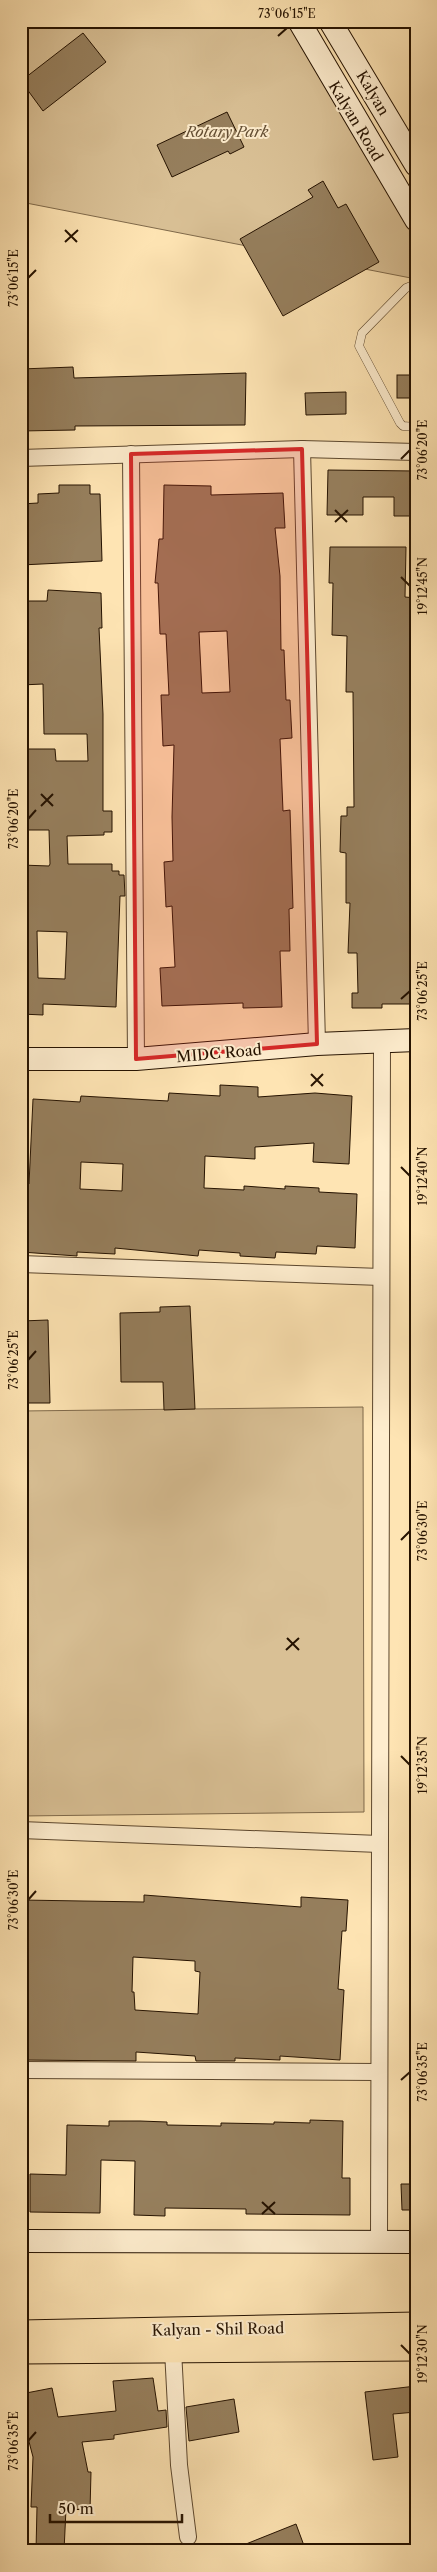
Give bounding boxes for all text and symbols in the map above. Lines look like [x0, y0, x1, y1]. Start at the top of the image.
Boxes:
text: 73°06'15"E [258, 6, 316, 21]
street label: Kalyan [352, 67, 394, 119]
street label: Kalyan Road [325, 77, 387, 165]
park label: Rotary Park [184, 122, 269, 141]
text: 73°06'15"E [6, 249, 21, 307]
text: 73°06'20"E [415, 420, 430, 480]
text: 19°12'45"N [415, 557, 430, 615]
text: 73°06'20"E [6, 789, 21, 849]
text: 73°06'25"E [415, 961, 430, 1021]
street label: MIDC Road [176, 1040, 262, 1066]
text: 19°12'40"N [415, 1146, 430, 1205]
text: 73°06'25"E [6, 1330, 21, 1390]
text: 73°06'30"E [415, 1501, 430, 1561]
text: 19°12'35"N [415, 1736, 430, 1794]
text: 73°06'30"E [6, 1870, 21, 1930]
text: 73°06'35"E [415, 2042, 430, 2102]
street label: Kalyan - Shil Road [152, 2318, 284, 2340]
text: 19°12'30"N [415, 2324, 430, 2384]
text: 73°06'35"E [6, 2411, 21, 2471]
scale bar [50, 2492, 182, 2524]
text: 50 m [58, 2499, 94, 2518]

